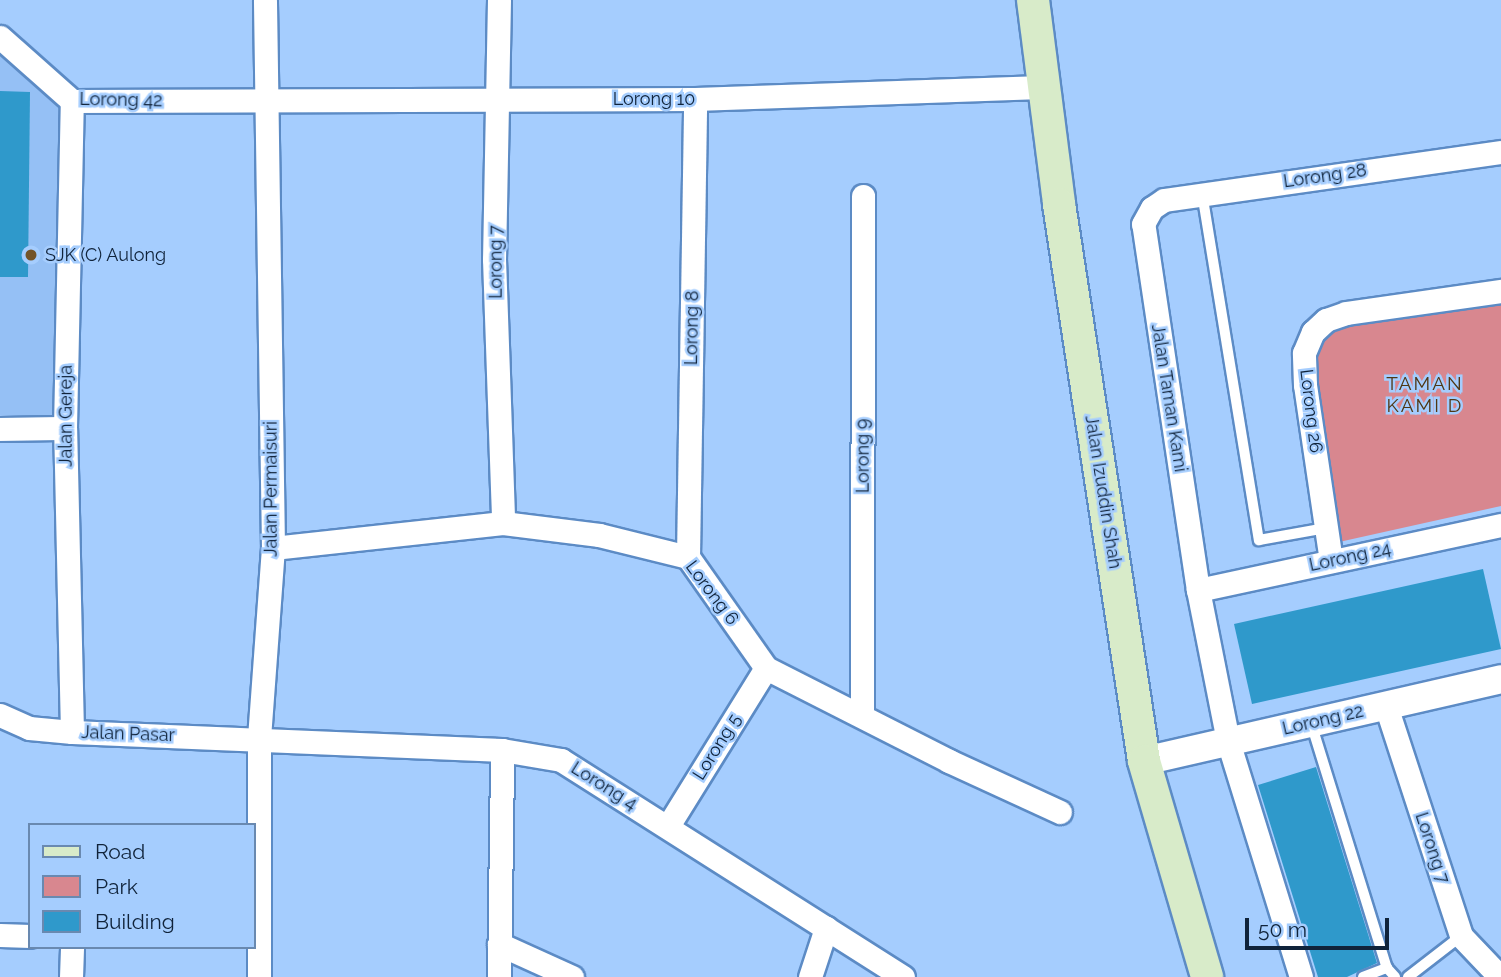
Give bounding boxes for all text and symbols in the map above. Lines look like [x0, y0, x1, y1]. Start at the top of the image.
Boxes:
street label: Lorong 42 [79, 88, 163, 112]
street label: Lorong 10 [613, 88, 695, 110]
street label: Lorong 28 [1282, 159, 1368, 193]
street label: Lorong 7 [485, 225, 507, 299]
place label: SJK (C) Aulong [45, 244, 167, 266]
marker: SJK (C) Aulong [23, 247, 39, 263]
street label: Lorong 8 [681, 291, 703, 365]
street label: Jalan Taman Kami [1147, 322, 1191, 474]
street label: Jalan Gereja [55, 365, 77, 467]
street label: Lorong 26 [1295, 368, 1327, 454]
district label: TAMAN KAMI D [1387, 373, 1463, 417]
street label: Jalan Izuddin Shah [1080, 414, 1126, 570]
street label: Lorong 9 [852, 419, 874, 493]
street label: Jalan Permaisuri [260, 421, 282, 557]
street label: Lorong 24 [1307, 538, 1393, 576]
street label: Lorong 6 [681, 557, 743, 629]
street label: Lorong 22 [1280, 700, 1366, 740]
street label: Lorong 5 [688, 710, 746, 784]
street label: Jalan Pasar [81, 722, 175, 746]
street label: Lorong 4 [567, 757, 641, 815]
street label: Lorong 7 [1410, 810, 1454, 886]
legend [28, 823, 256, 949]
text: Road [95, 839, 145, 864]
text: Park [95, 874, 138, 899]
scale bar [1249, 904, 1392, 948]
text: Building [95, 909, 175, 934]
text: 50 m [1258, 917, 1307, 942]

